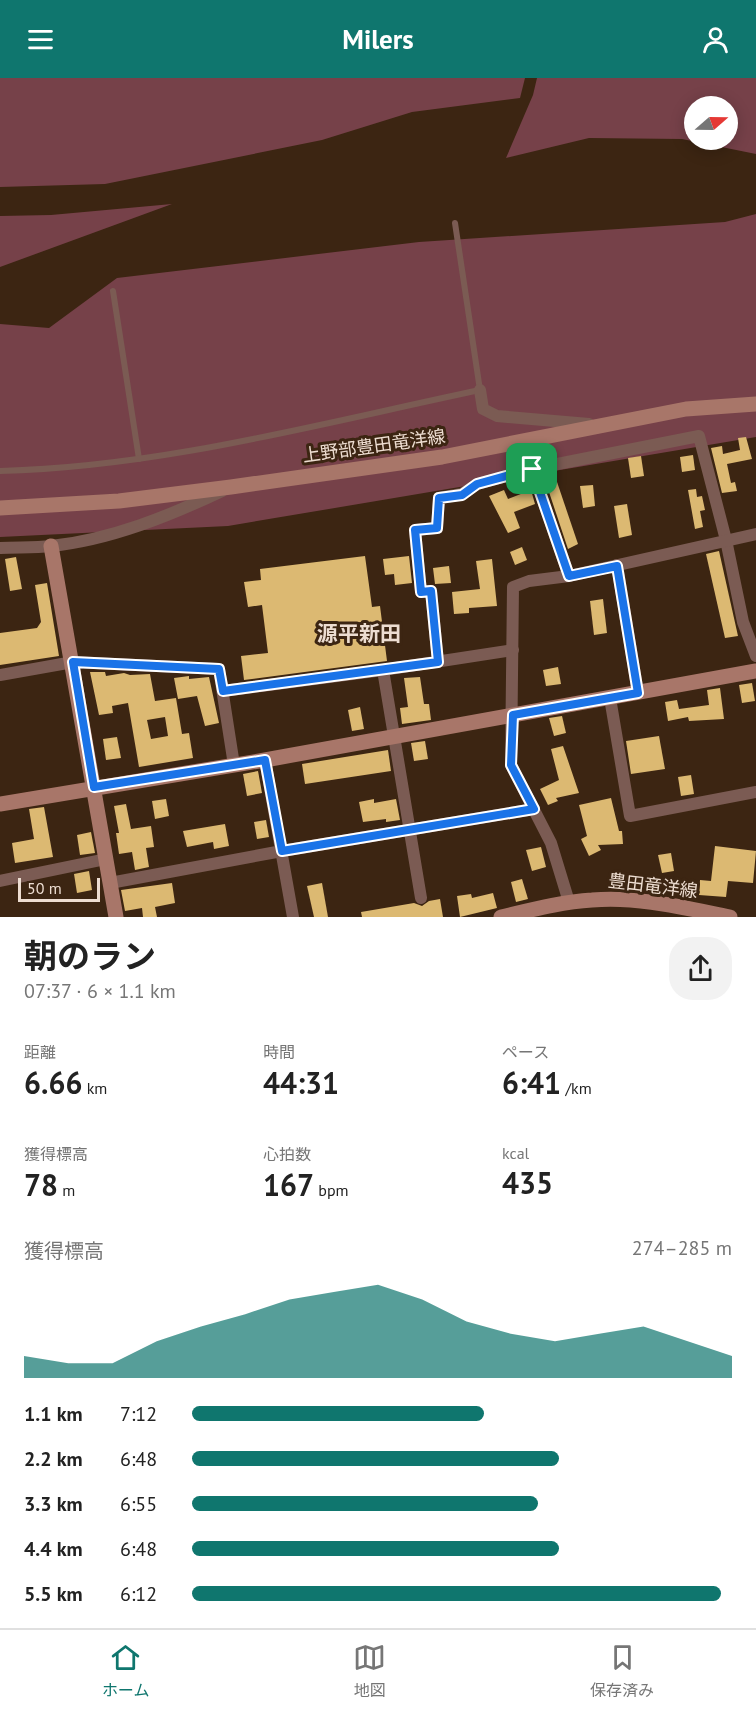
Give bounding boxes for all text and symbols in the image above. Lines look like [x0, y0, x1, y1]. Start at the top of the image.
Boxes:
text: Milers [342, 22, 414, 56]
icon: menu [24, 23, 57, 56]
icon: person [699, 23, 732, 56]
north arrow [684, 96, 738, 150]
map controls [684, 96, 738, 150]
street label: 上野部豊田竜洋線 [301, 424, 447, 467]
pin [506, 443, 557, 494]
icon: arrive [515, 452, 548, 485]
district label: 源平新田 [317, 620, 401, 647]
street label: 豊田竜洋線 [607, 869, 699, 902]
scale bar [18, 875, 100, 902]
text: 50 m [27, 878, 62, 898]
text: 朝のラン [24, 934, 156, 977]
button: share [669, 937, 732, 1000]
text: 07:37 · 6 × 1.1 km [24, 978, 176, 1004]
text: 距離 [24, 1042, 56, 1062]
text: 時間 [263, 1042, 295, 1062]
text: ペース [502, 1042, 549, 1062]
text: 6.66 [24, 1063, 82, 1102]
text: 44:31 [263, 1063, 339, 1102]
text: 6:41 [502, 1063, 561, 1102]
text: km [82, 1078, 107, 1098]
text: /km [561, 1078, 592, 1098]
text: kcal [502, 1143, 529, 1163]
text: 獲得標高 [24, 1144, 88, 1164]
text: 心拍数 [263, 1144, 311, 1164]
text: 435 [502, 1163, 553, 1202]
text: 78 [24, 1165, 58, 1204]
text: 167 [263, 1165, 314, 1204]
text: m [58, 1180, 75, 1200]
text: bpm [314, 1180, 349, 1200]
text: 274–285 m [632, 1235, 732, 1261]
text: 獲得標高 [24, 1238, 104, 1264]
text: 1.1 km [24, 1401, 83, 1427]
text: 7:12 [120, 1401, 157, 1427]
text: 2.2 km [24, 1446, 83, 1472]
text: 6:48 [120, 1446, 157, 1472]
text: 3.3 km [24, 1491, 83, 1517]
text: 6:55 [120, 1491, 157, 1517]
text: 4.4 km [24, 1536, 83, 1562]
text: 6:48 [120, 1536, 157, 1562]
text: 5.5 km [24, 1581, 83, 1607]
text: 6:12 [120, 1581, 157, 1607]
tab: ホーム [102, 1641, 149, 1701]
tab: 地図 [353, 1641, 386, 1701]
tab: 保存済み [590, 1641, 654, 1701]

